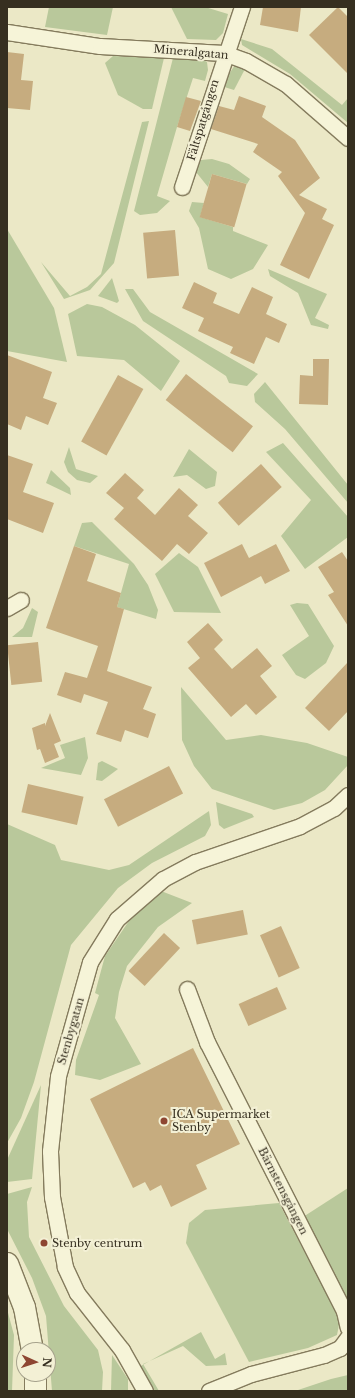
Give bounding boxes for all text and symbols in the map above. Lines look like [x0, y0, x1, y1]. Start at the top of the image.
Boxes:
street label: Mineralgatan [153, 42, 229, 62]
street label: Fältspatgången [184, 78, 222, 162]
street label: Stenbygatan [55, 996, 87, 1066]
place label: ICA Supermarket Stenby [172, 1108, 270, 1134]
marker: ICA Supermarket Stenby [159, 1116, 169, 1126]
street label: Bärnstensgången [255, 1145, 311, 1237]
place label: Stenby centrum [52, 1236, 143, 1250]
marker: Stenby centrum [39, 1238, 49, 1248]
north arrow [16, 1342, 56, 1382]
text: N [40, 1357, 54, 1368]

